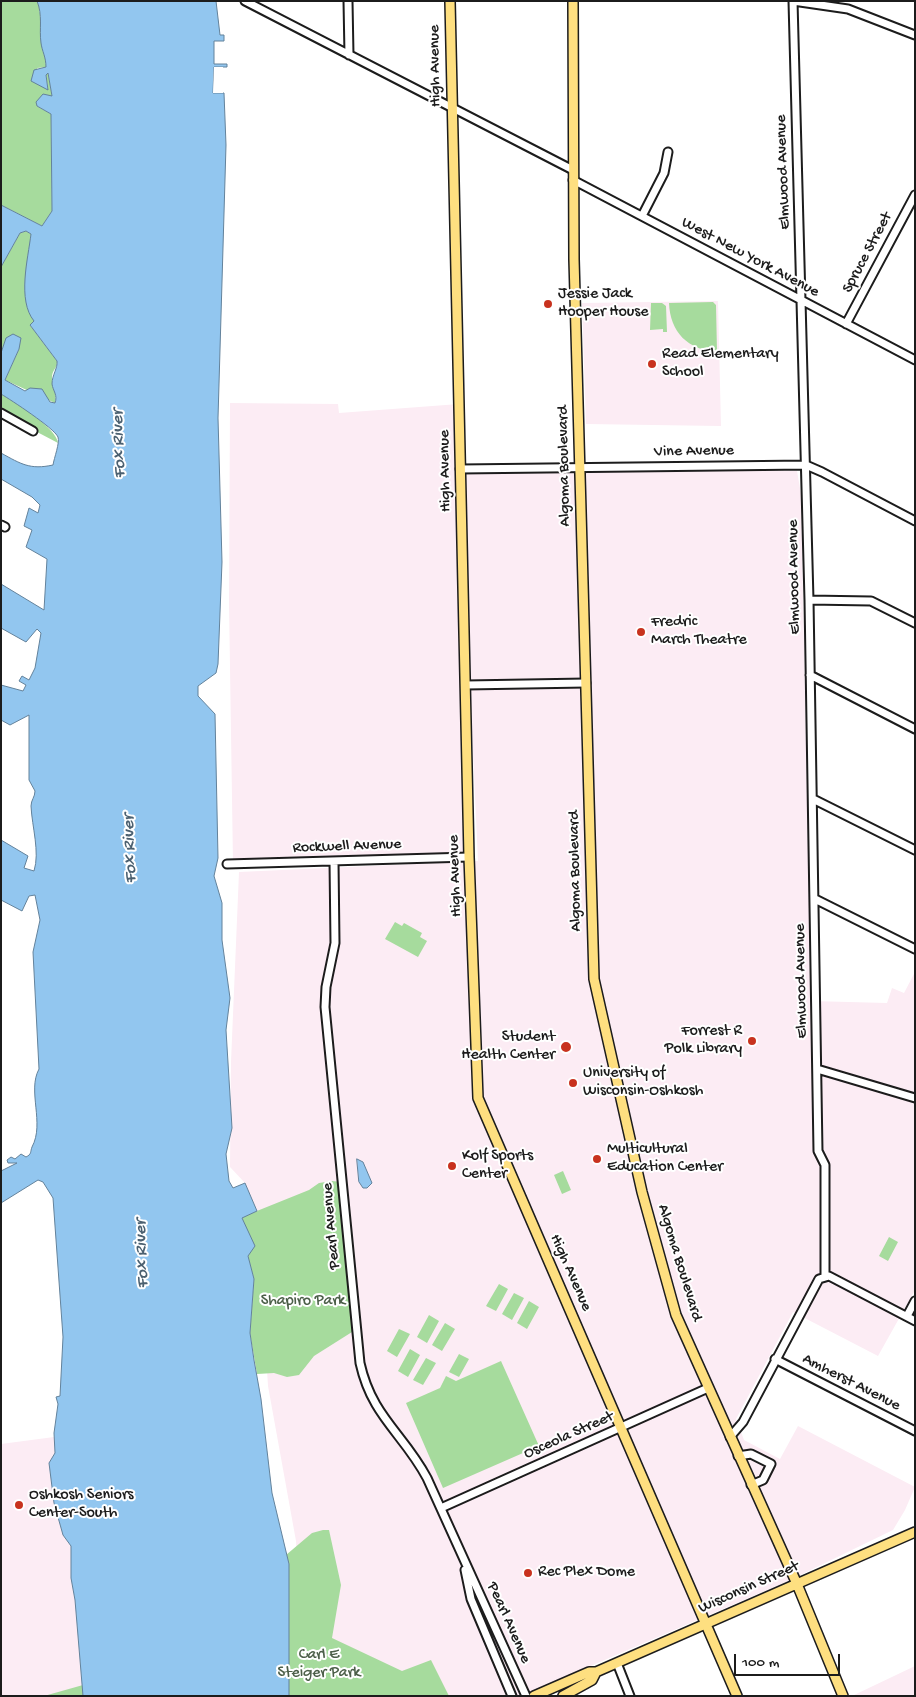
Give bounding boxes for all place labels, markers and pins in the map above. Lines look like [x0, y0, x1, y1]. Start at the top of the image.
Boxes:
place label: Jessie Jack Hooper House [558, 285, 648, 323]
marker: Jessie Jack Hooper House [542, 298, 554, 310]
place label: Read Elementary School [662, 345, 779, 383]
marker: Read Elementary School [646, 358, 658, 370]
place label: Fredric March Theatre [651, 613, 747, 651]
marker: Fredric March Theatre [635, 626, 647, 638]
place label: Forrest R Polk Library [665, 1022, 742, 1060]
place label: Student Health Center [461, 1028, 555, 1066]
marker: Forrest R Polk Library [746, 1035, 758, 1047]
marker: Student Health Center [559, 1040, 573, 1054]
place label: University of Wisconsin-Oshkosh [583, 1064, 703, 1102]
marker: University of Wisconsin-Oshkosh [567, 1077, 579, 1089]
place label: Multicultural Education Center [607, 1140, 723, 1178]
place label: Kolf Sports Center [462, 1147, 533, 1185]
marker: Multicultural Education Center [591, 1153, 603, 1165]
marker: Kolf Sports Center [446, 1160, 458, 1172]
place label: Oshkosh Seniors Center-South [29, 1486, 133, 1524]
marker: Oshkosh Seniors Center-South [13, 1499, 25, 1511]
place label: Rec Plex Dome [538, 1563, 635, 1583]
marker: Rec Plex Dome [522, 1567, 534, 1579]

